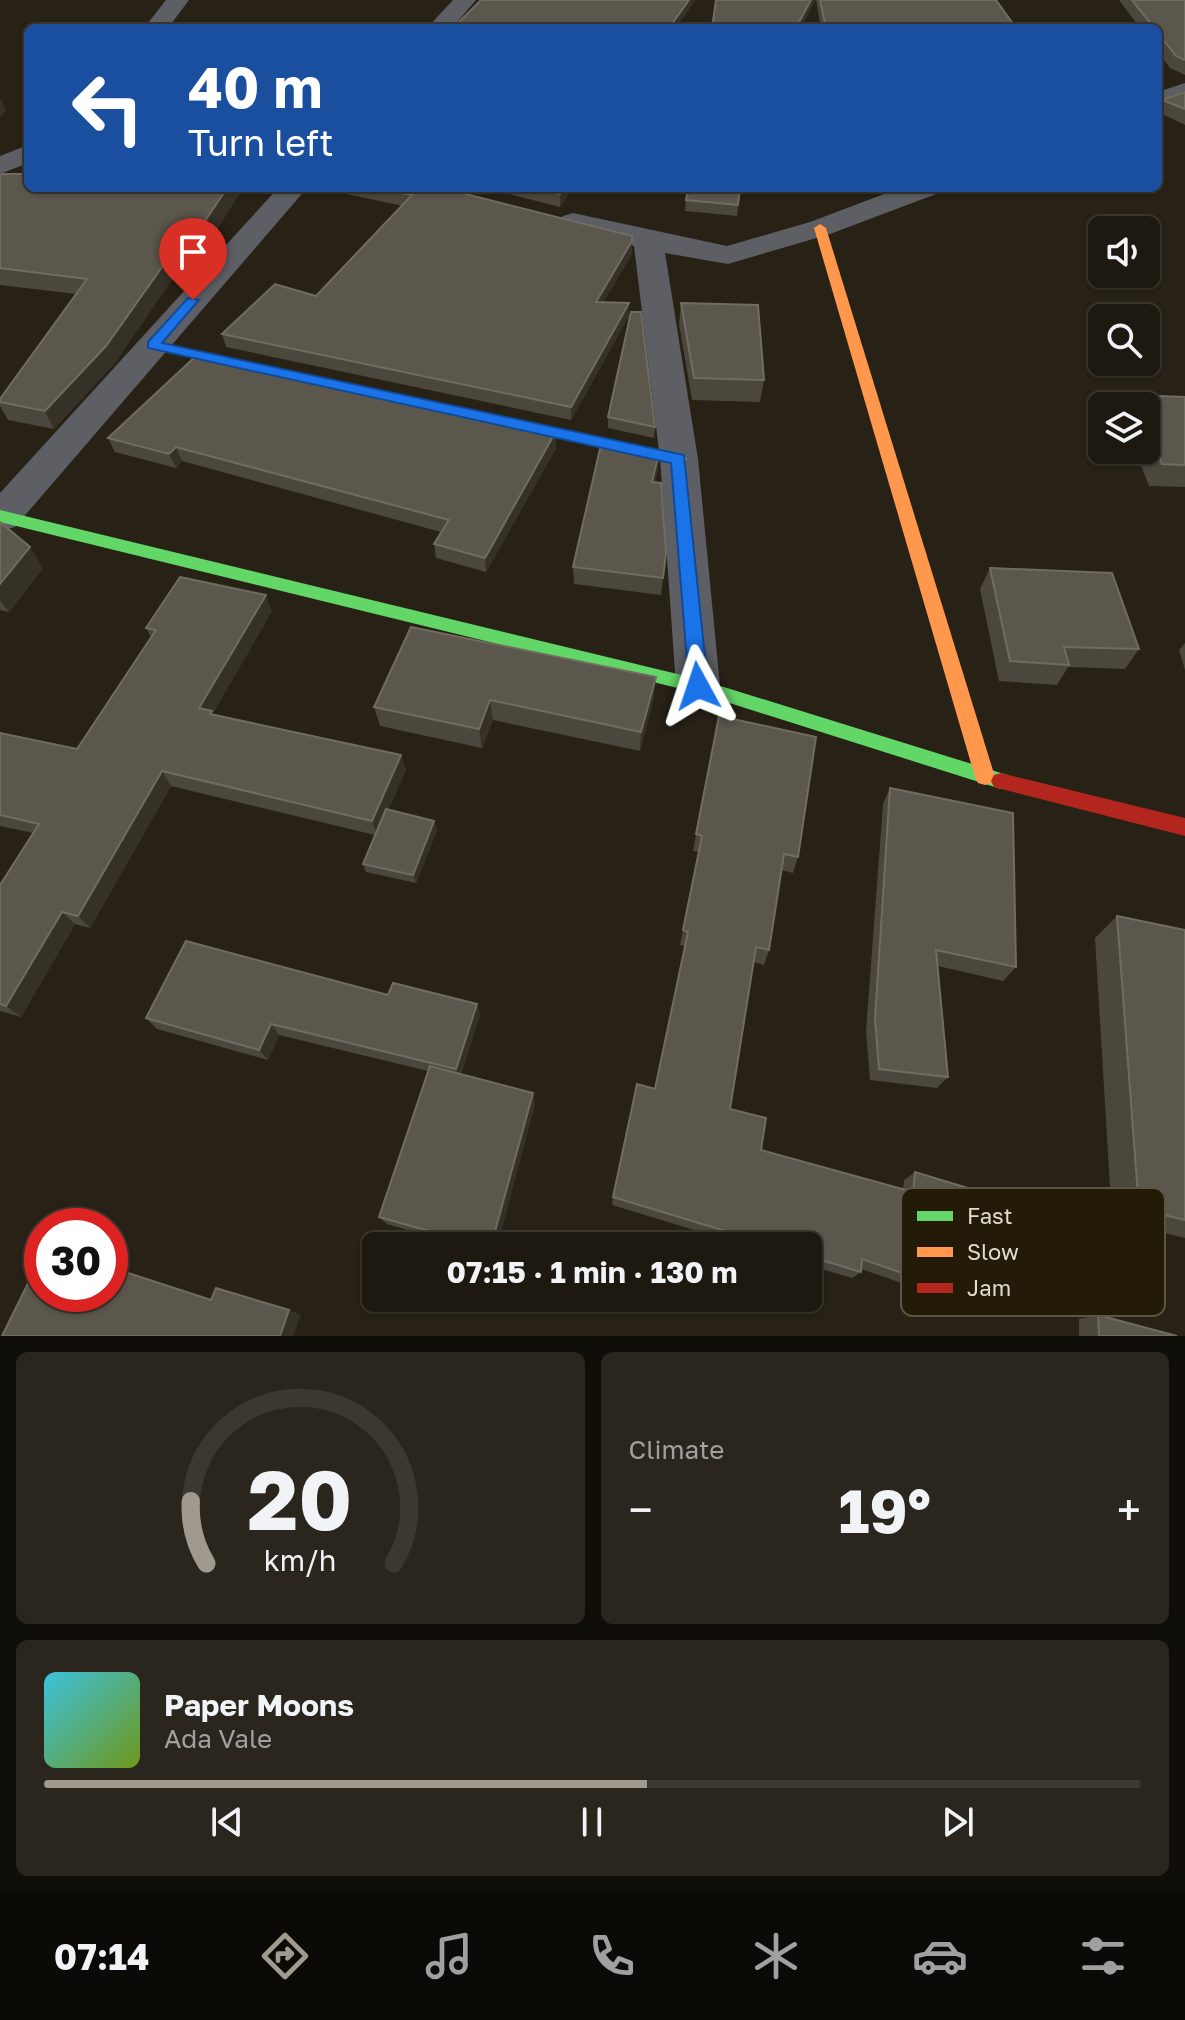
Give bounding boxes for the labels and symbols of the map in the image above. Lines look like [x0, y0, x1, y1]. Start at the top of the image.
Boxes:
pin [159, 218, 227, 300]
position arrow [656, 644, 740, 728]
legend [901, 1188, 1165, 1316]
text: Fast [967, 1202, 1013, 1229]
speed limit sign: 30 [24, 1208, 128, 1312]
text: Slow [967, 1238, 1019, 1265]
text: Jam [967, 1274, 1011, 1301]

